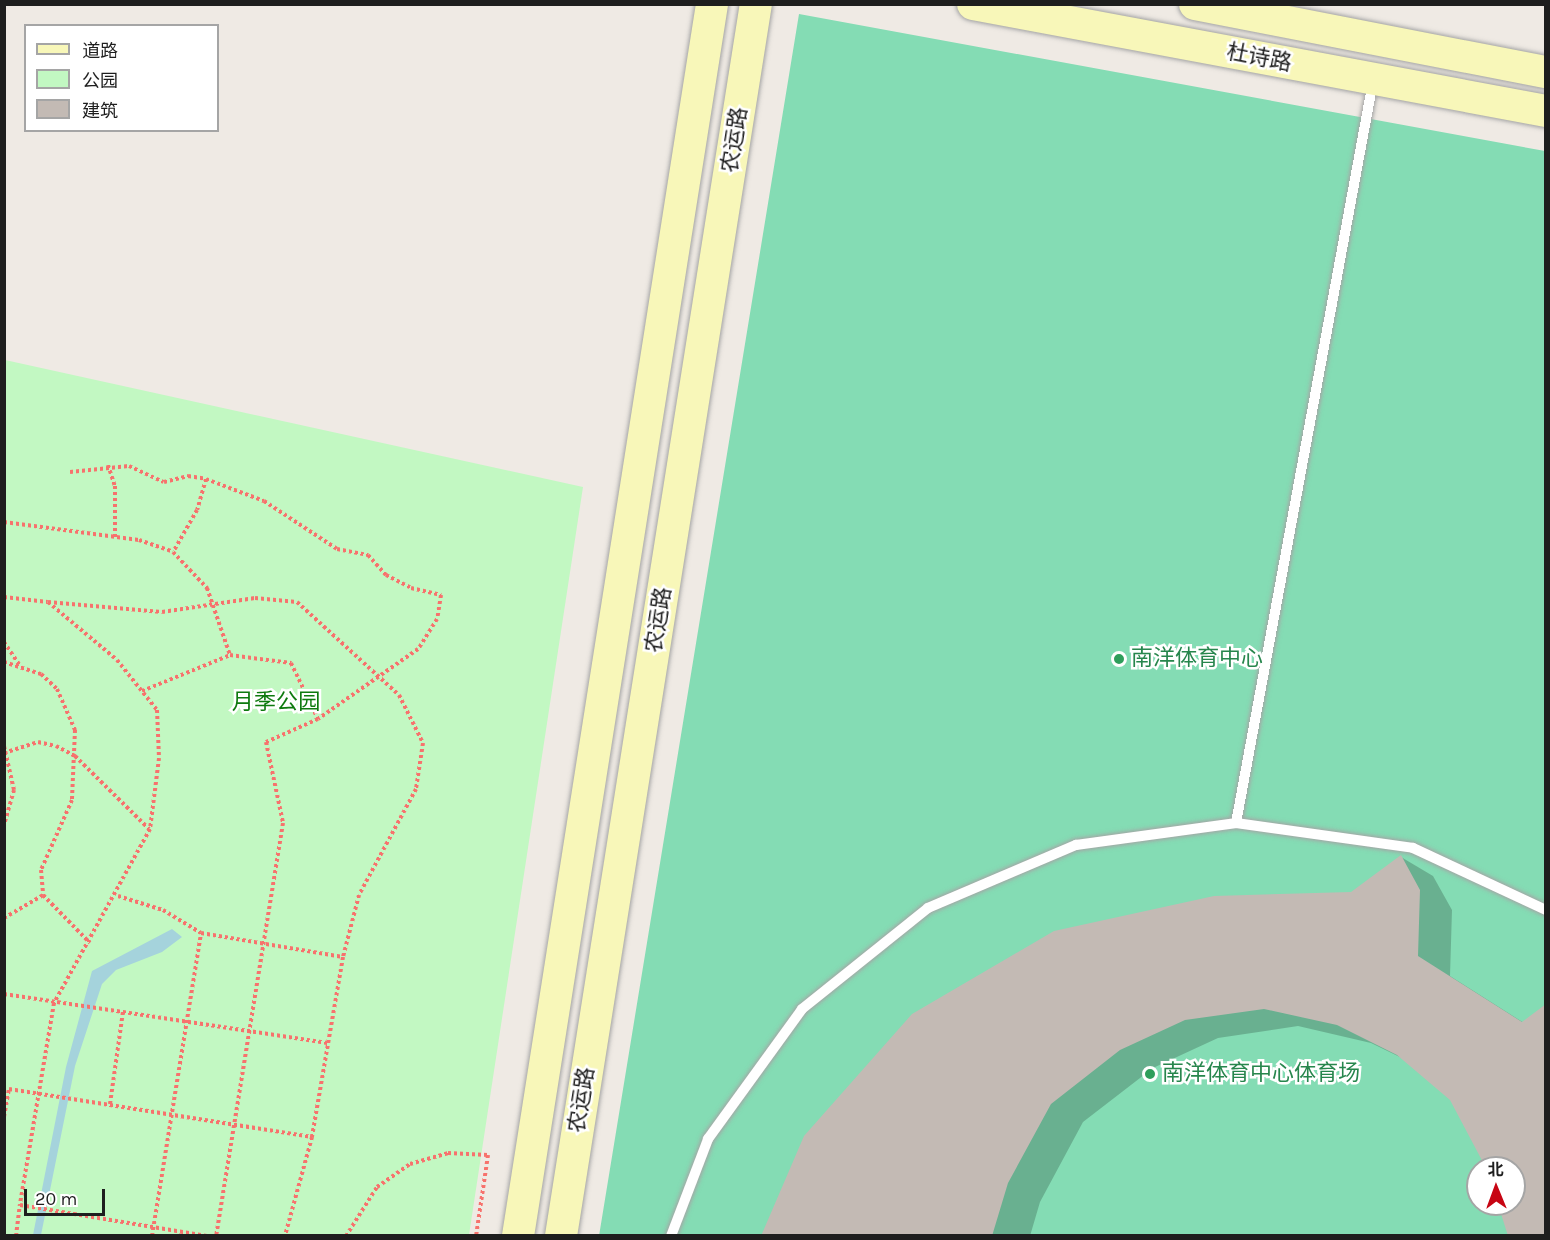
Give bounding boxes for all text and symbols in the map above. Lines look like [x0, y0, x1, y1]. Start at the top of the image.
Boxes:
legend [24, 24, 219, 132]
street label: 杜诗路 [1224, 39, 1294, 77]
text: 道路 [82, 40, 118, 62]
text: 公园 [82, 70, 118, 92]
text: 建筑 [82, 100, 118, 122]
street label: 农运路 [717, 105, 753, 175]
street label: 农运路 [641, 585, 677, 655]
place label: 南洋体育中心 [1131, 646, 1263, 672]
marker: 南洋体育中心 [1112, 652, 1126, 666]
park label: 月季公园 [232, 690, 320, 716]
place label: 南洋体育中心体育场 [1162, 1061, 1360, 1087]
street label: 农运路 [564, 1065, 600, 1135]
marker: 南洋体育中心体育场 [1143, 1067, 1157, 1081]
north arrow [1466, 1156, 1526, 1216]
text: 北 [1488, 1160, 1504, 1179]
scale bar [27, 1177, 108, 1215]
text: 20 m [35, 1188, 77, 1210]

